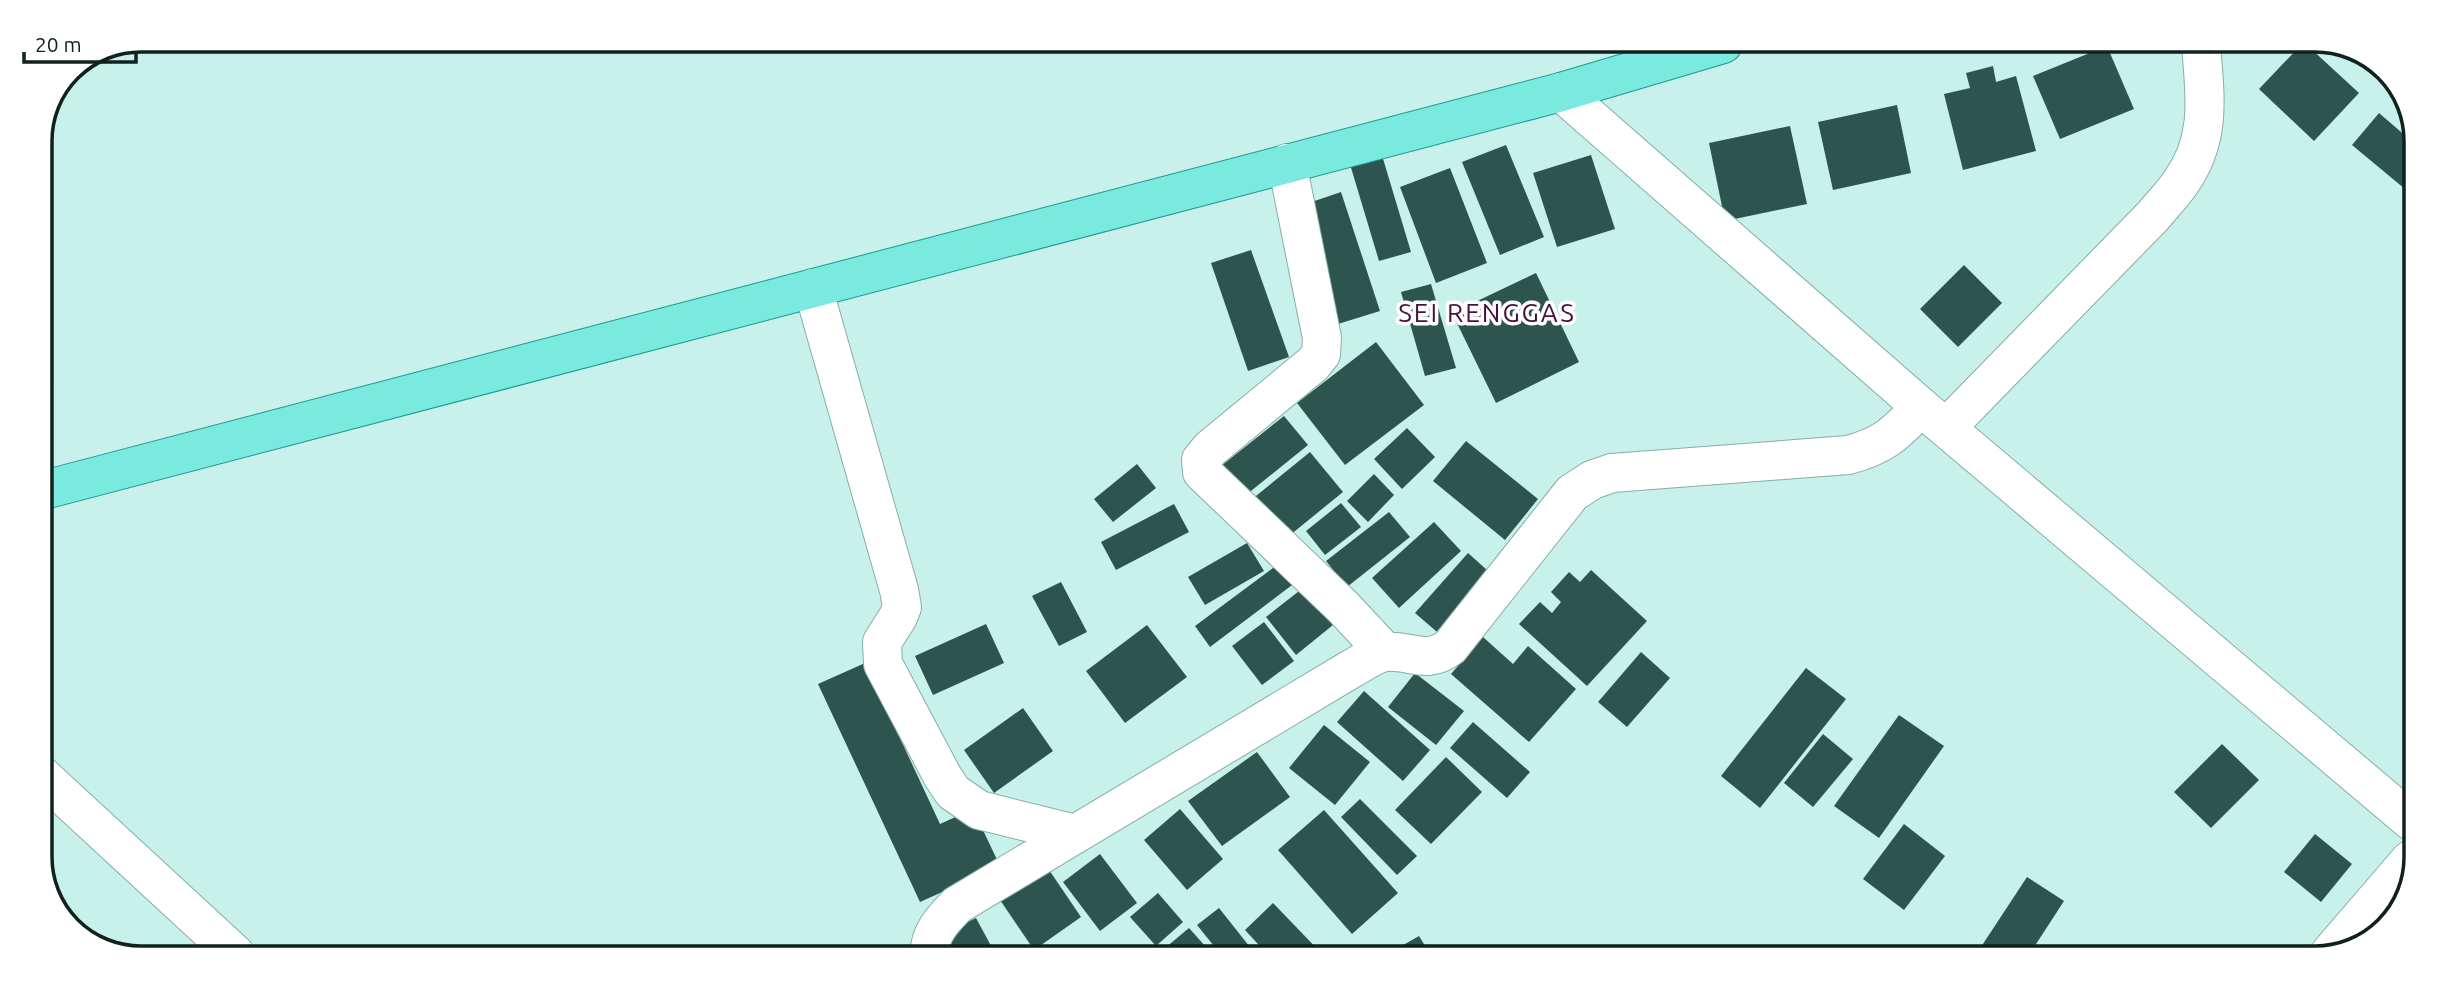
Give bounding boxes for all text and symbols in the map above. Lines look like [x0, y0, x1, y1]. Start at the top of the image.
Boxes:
scale bar [24, 21, 136, 65]
text: 20 m [35, 32, 82, 56]
district label: SEI RENGGAS [1398, 298, 1576, 327]

